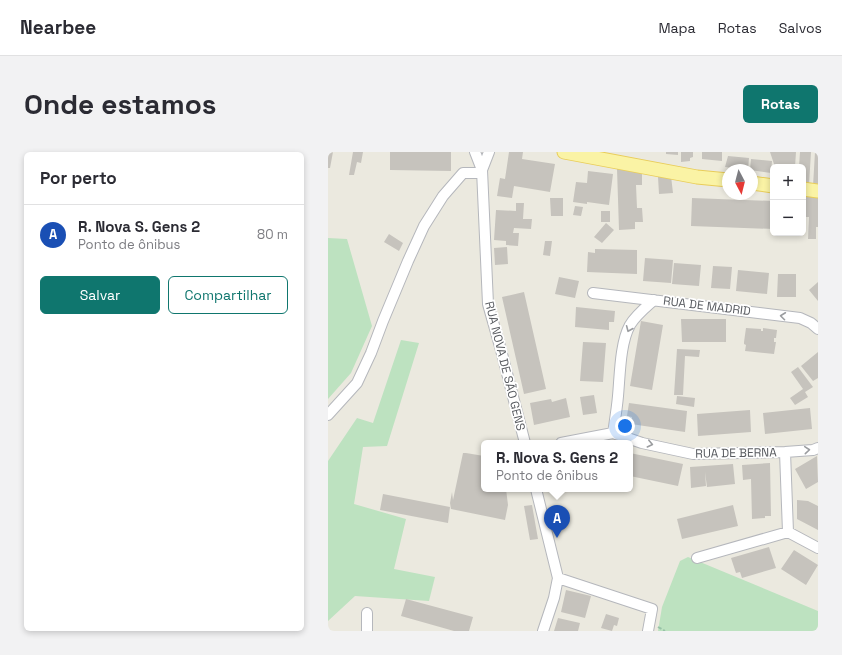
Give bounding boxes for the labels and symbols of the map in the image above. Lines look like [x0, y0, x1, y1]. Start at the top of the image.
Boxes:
north arrow [722, 164, 758, 200]
street label: RUA DE MADRID [662, 293, 752, 319]
street label: RUA NOVA DE SÃO GENS [481, 300, 529, 432]
one-way arrow [780, 311, 786, 320]
one-way arrow [625, 326, 633, 333]
your location [615, 416, 635, 436]
one-way arrow [647, 440, 653, 448]
street label: RUA DE BERNA [695, 444, 777, 462]
one-way arrow [804, 446, 810, 455]
pin: A [544, 505, 570, 538]

